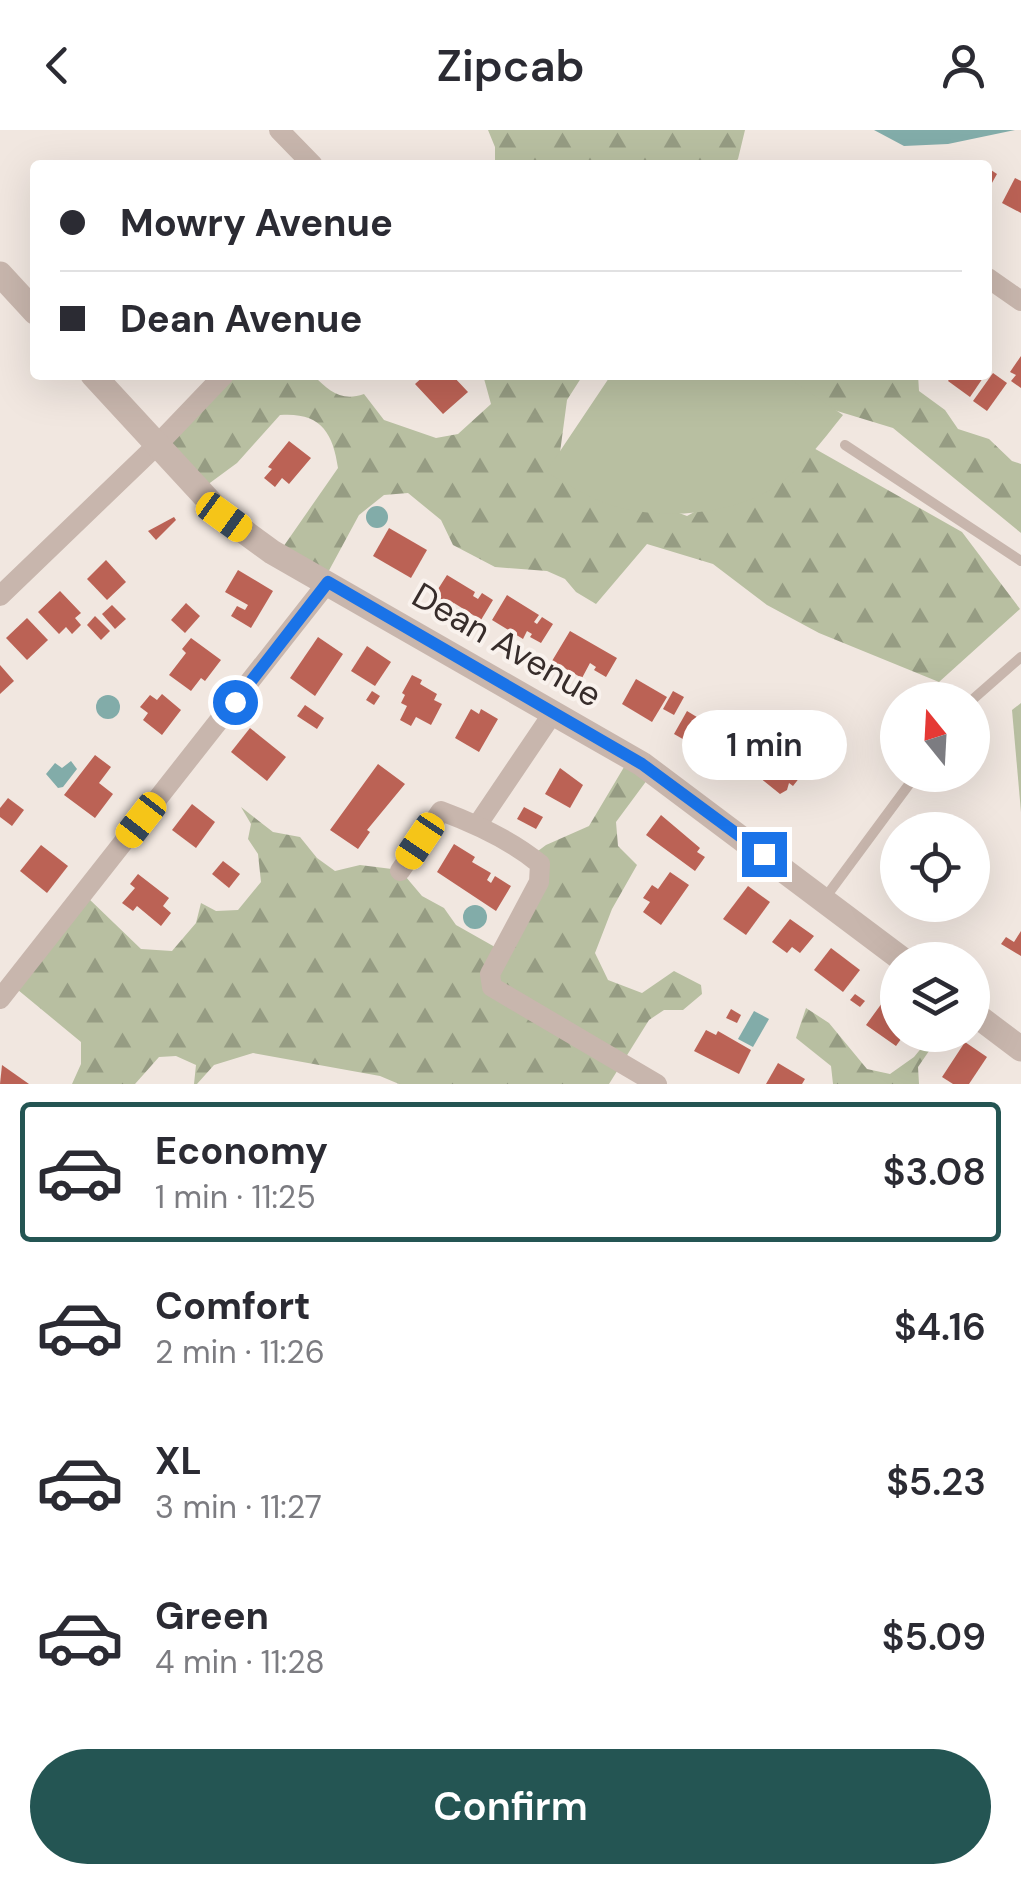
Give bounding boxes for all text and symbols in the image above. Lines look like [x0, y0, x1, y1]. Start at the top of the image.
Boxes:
text: Zipcab [436, 36, 585, 95]
icon: back [30, 38, 85, 93]
icon: person [936, 38, 991, 93]
text: Mowry Avenue [120, 198, 393, 248]
text: Dean Avenue [120, 294, 362, 344]
car [191, 487, 257, 547]
street label: Dean Avenue [404, 572, 610, 718]
route start [213, 680, 258, 725]
north arrow [880, 682, 990, 792]
map controls [880, 682, 990, 1052]
callout: 1 min [682, 709, 846, 779]
text: 1 min [726, 724, 803, 766]
car [111, 787, 171, 853]
car [391, 808, 449, 874]
button: locate [880, 812, 990, 922]
route end [742, 832, 787, 877]
button: layers [880, 942, 990, 1052]
text: Economy [155, 1126, 328, 1176]
icon: car [35, 1127, 125, 1217]
text: $3.08 [883, 1147, 986, 1197]
text: 1 min · 11:25 [155, 1176, 316, 1218]
text: Comfort [155, 1281, 311, 1331]
icon: car [35, 1282, 125, 1372]
text: $4.16 [894, 1302, 986, 1352]
text: 2 min · 11:26 [155, 1331, 325, 1373]
text: XL [155, 1436, 202, 1486]
icon: car [35, 1437, 125, 1527]
text: $5.23 [886, 1457, 986, 1507]
text: 3 min · 11:27 [155, 1486, 322, 1528]
text: Green [155, 1591, 269, 1641]
icon: car [35, 1592, 125, 1682]
text: $5.09 [882, 1612, 986, 1662]
text: 4 min · 11:28 [155, 1641, 325, 1683]
button: Confirm [30, 1749, 991, 1864]

